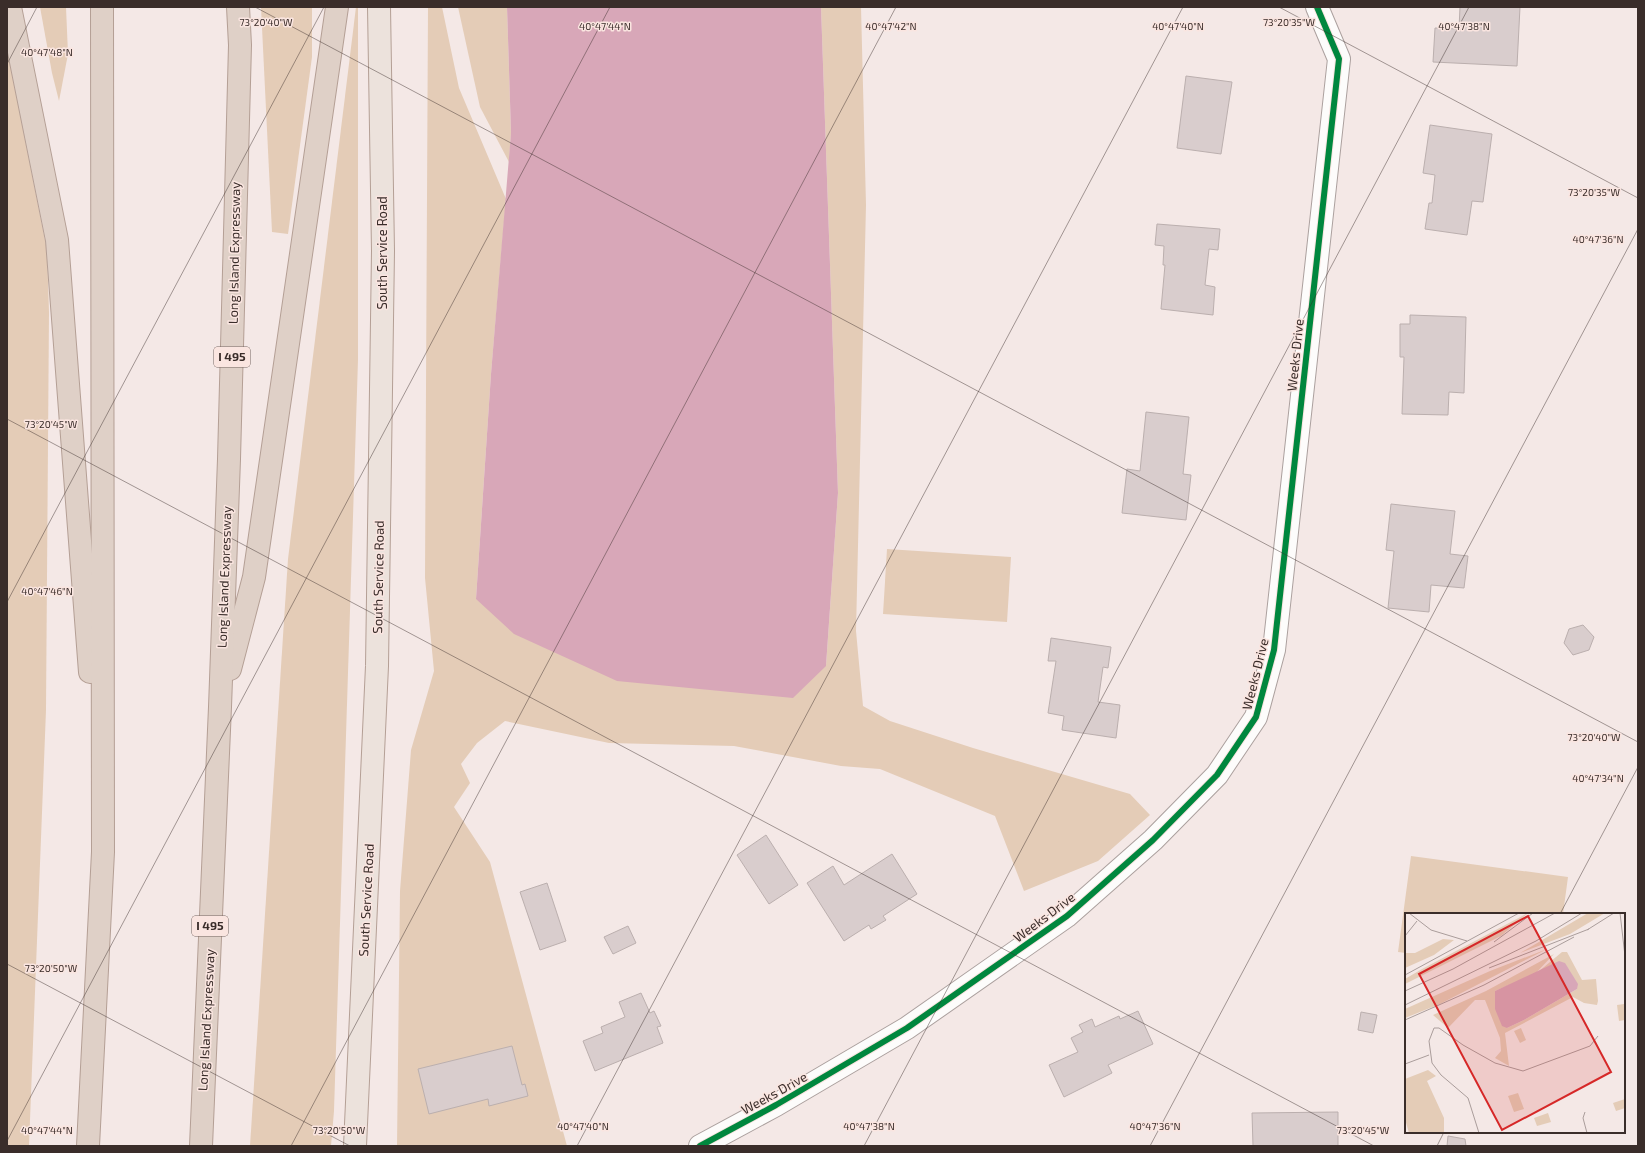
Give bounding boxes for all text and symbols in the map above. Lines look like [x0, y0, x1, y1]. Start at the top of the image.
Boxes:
text: 73°20'40"W [239, 16, 293, 28]
text: 73°20'35"W [1263, 16, 1316, 28]
text: 40°47'44"N [579, 20, 631, 32]
text: 40°47'42"N [865, 20, 917, 32]
text: 40°47'40"N [1152, 20, 1204, 32]
text: 40°47'38"N [1438, 20, 1490, 32]
text: 40°47'48"N [21, 46, 73, 58]
street label: Long Island Expressway [225, 182, 243, 324]
text: 73°20'35"W [1568, 186, 1621, 198]
street label: South Service Road [374, 196, 390, 310]
text: 40°47'36"N [1572, 233, 1624, 245]
street label: Weeks Drive [1283, 318, 1307, 392]
road number: I 495 [214, 347, 250, 367]
text: 73°20'45"W [25, 418, 78, 430]
street label: Long Island Expressway [214, 506, 234, 648]
street label: South Service Road [369, 520, 387, 634]
text: 40°47'46"N [21, 585, 73, 597]
street label: Weeks Drive [1238, 637, 1272, 711]
text: 73°20'40"W [1567, 731, 1621, 743]
text: 40°47'34"N [1572, 772, 1624, 784]
street label: South Service Road [355, 843, 377, 957]
street label: Weeks Drive [1010, 889, 1078, 945]
inset map [1405, 913, 1625, 1133]
road number: I 495 [192, 916, 228, 936]
street label: Long Island Expressway [194, 948, 218, 1091]
text: 73°20'50"W [25, 962, 78, 974]
street label: Weeks Drive [738, 1068, 810, 1118]
text: 40°47'40"N [557, 1120, 609, 1132]
text: 40°47'38"N [843, 1120, 895, 1132]
text: 40°47'36"N [1129, 1120, 1181, 1132]
text: 40°47'44"N [21, 1124, 73, 1136]
text: 73°20'50"W [313, 1124, 366, 1136]
text: 73°20'45"W [1337, 1124, 1390, 1136]

